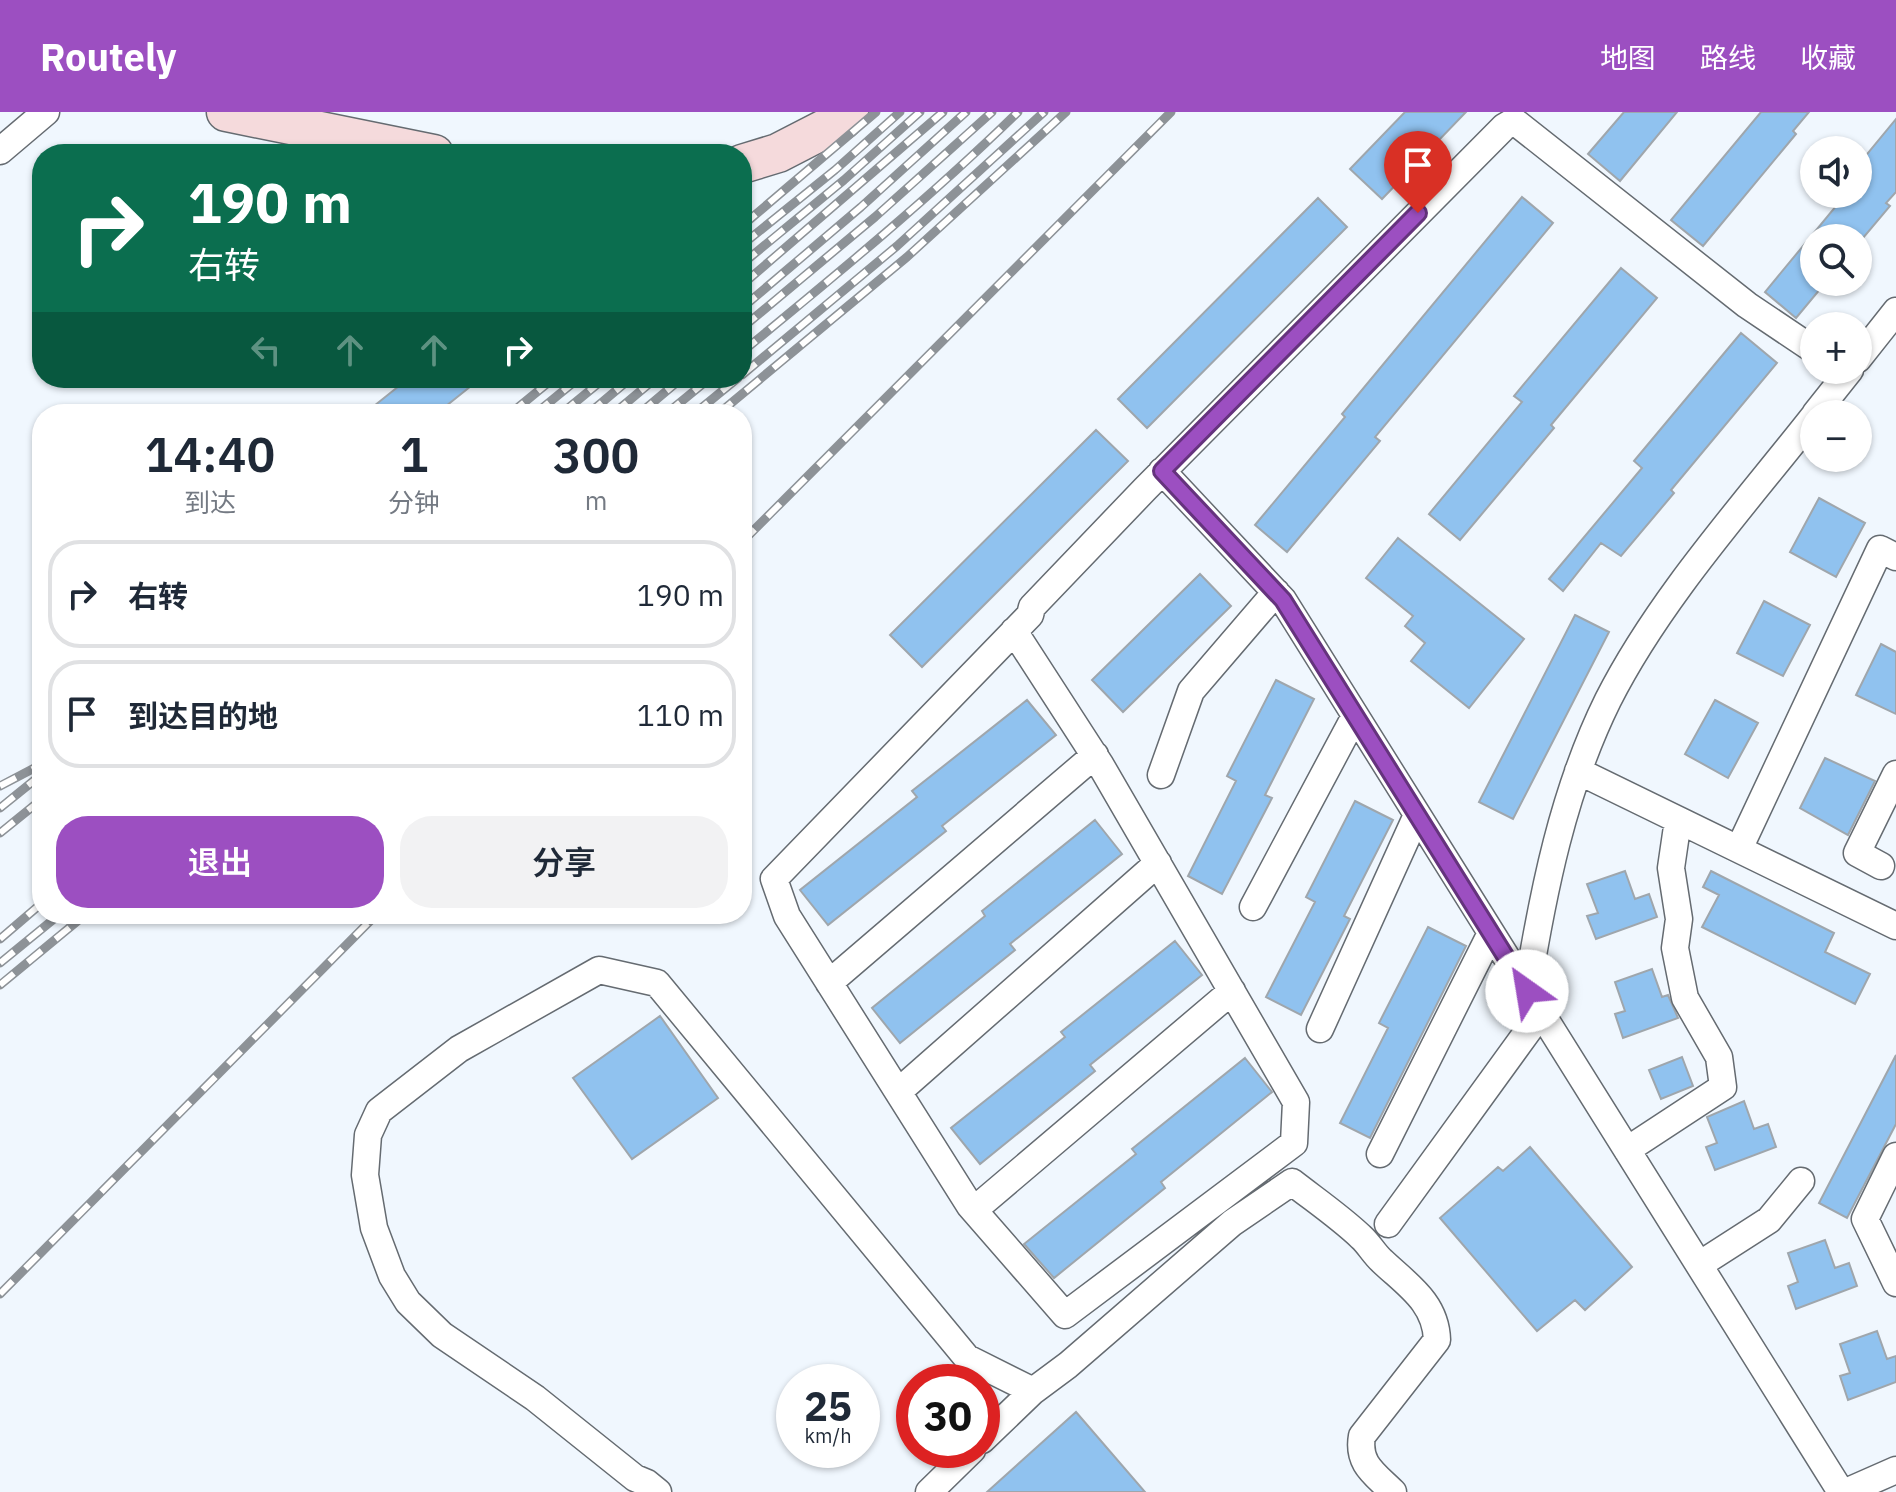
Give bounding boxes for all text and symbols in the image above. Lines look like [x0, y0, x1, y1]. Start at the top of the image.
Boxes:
text: Routely [40, 32, 176, 81]
text: 地图 [1600, 39, 1656, 76]
text: 路线 [1700, 39, 1756, 76]
text: 收藏 [1800, 39, 1856, 76]
pin [1384, 131, 1452, 213]
map controls [1800, 136, 1872, 472]
button: sound [1800, 136, 1872, 208]
icon: arrive [1396, 143, 1440, 187]
text: 190 m [188, 166, 352, 238]
icon: right [56, 176, 160, 280]
button: search [1800, 224, 1872, 296]
text: 右转 [188, 241, 260, 288]
button: + [1800, 312, 1872, 384]
icon: left [244, 328, 288, 372]
icon: ahead [328, 328, 372, 372]
icon: ahead [412, 328, 456, 372]
icon: right [496, 328, 540, 372]
button: − [1800, 400, 1872, 472]
text: 14:40 [145, 423, 275, 485]
text: 1 [400, 423, 428, 485]
text: 300 [553, 424, 639, 486]
text: m [585, 483, 607, 517]
text: 到达 [184, 485, 236, 519]
text: 分钟 [388, 485, 440, 519]
icon: right [60, 572, 104, 616]
text: 190 m [637, 575, 724, 614]
text: 右转 [128, 576, 188, 615]
icon: arrive [60, 692, 104, 736]
text: 110 m [637, 695, 724, 734]
text: 到达目的地 [128, 696, 278, 735]
button: 退出 [56, 816, 384, 908]
button: 分享 [400, 816, 728, 908]
position arrow [1485, 949, 1569, 1033]
speed limit sign: 30 [896, 1364, 1000, 1468]
text: 25 [804, 1380, 852, 1432]
text: km/h [804, 1422, 852, 1449]

